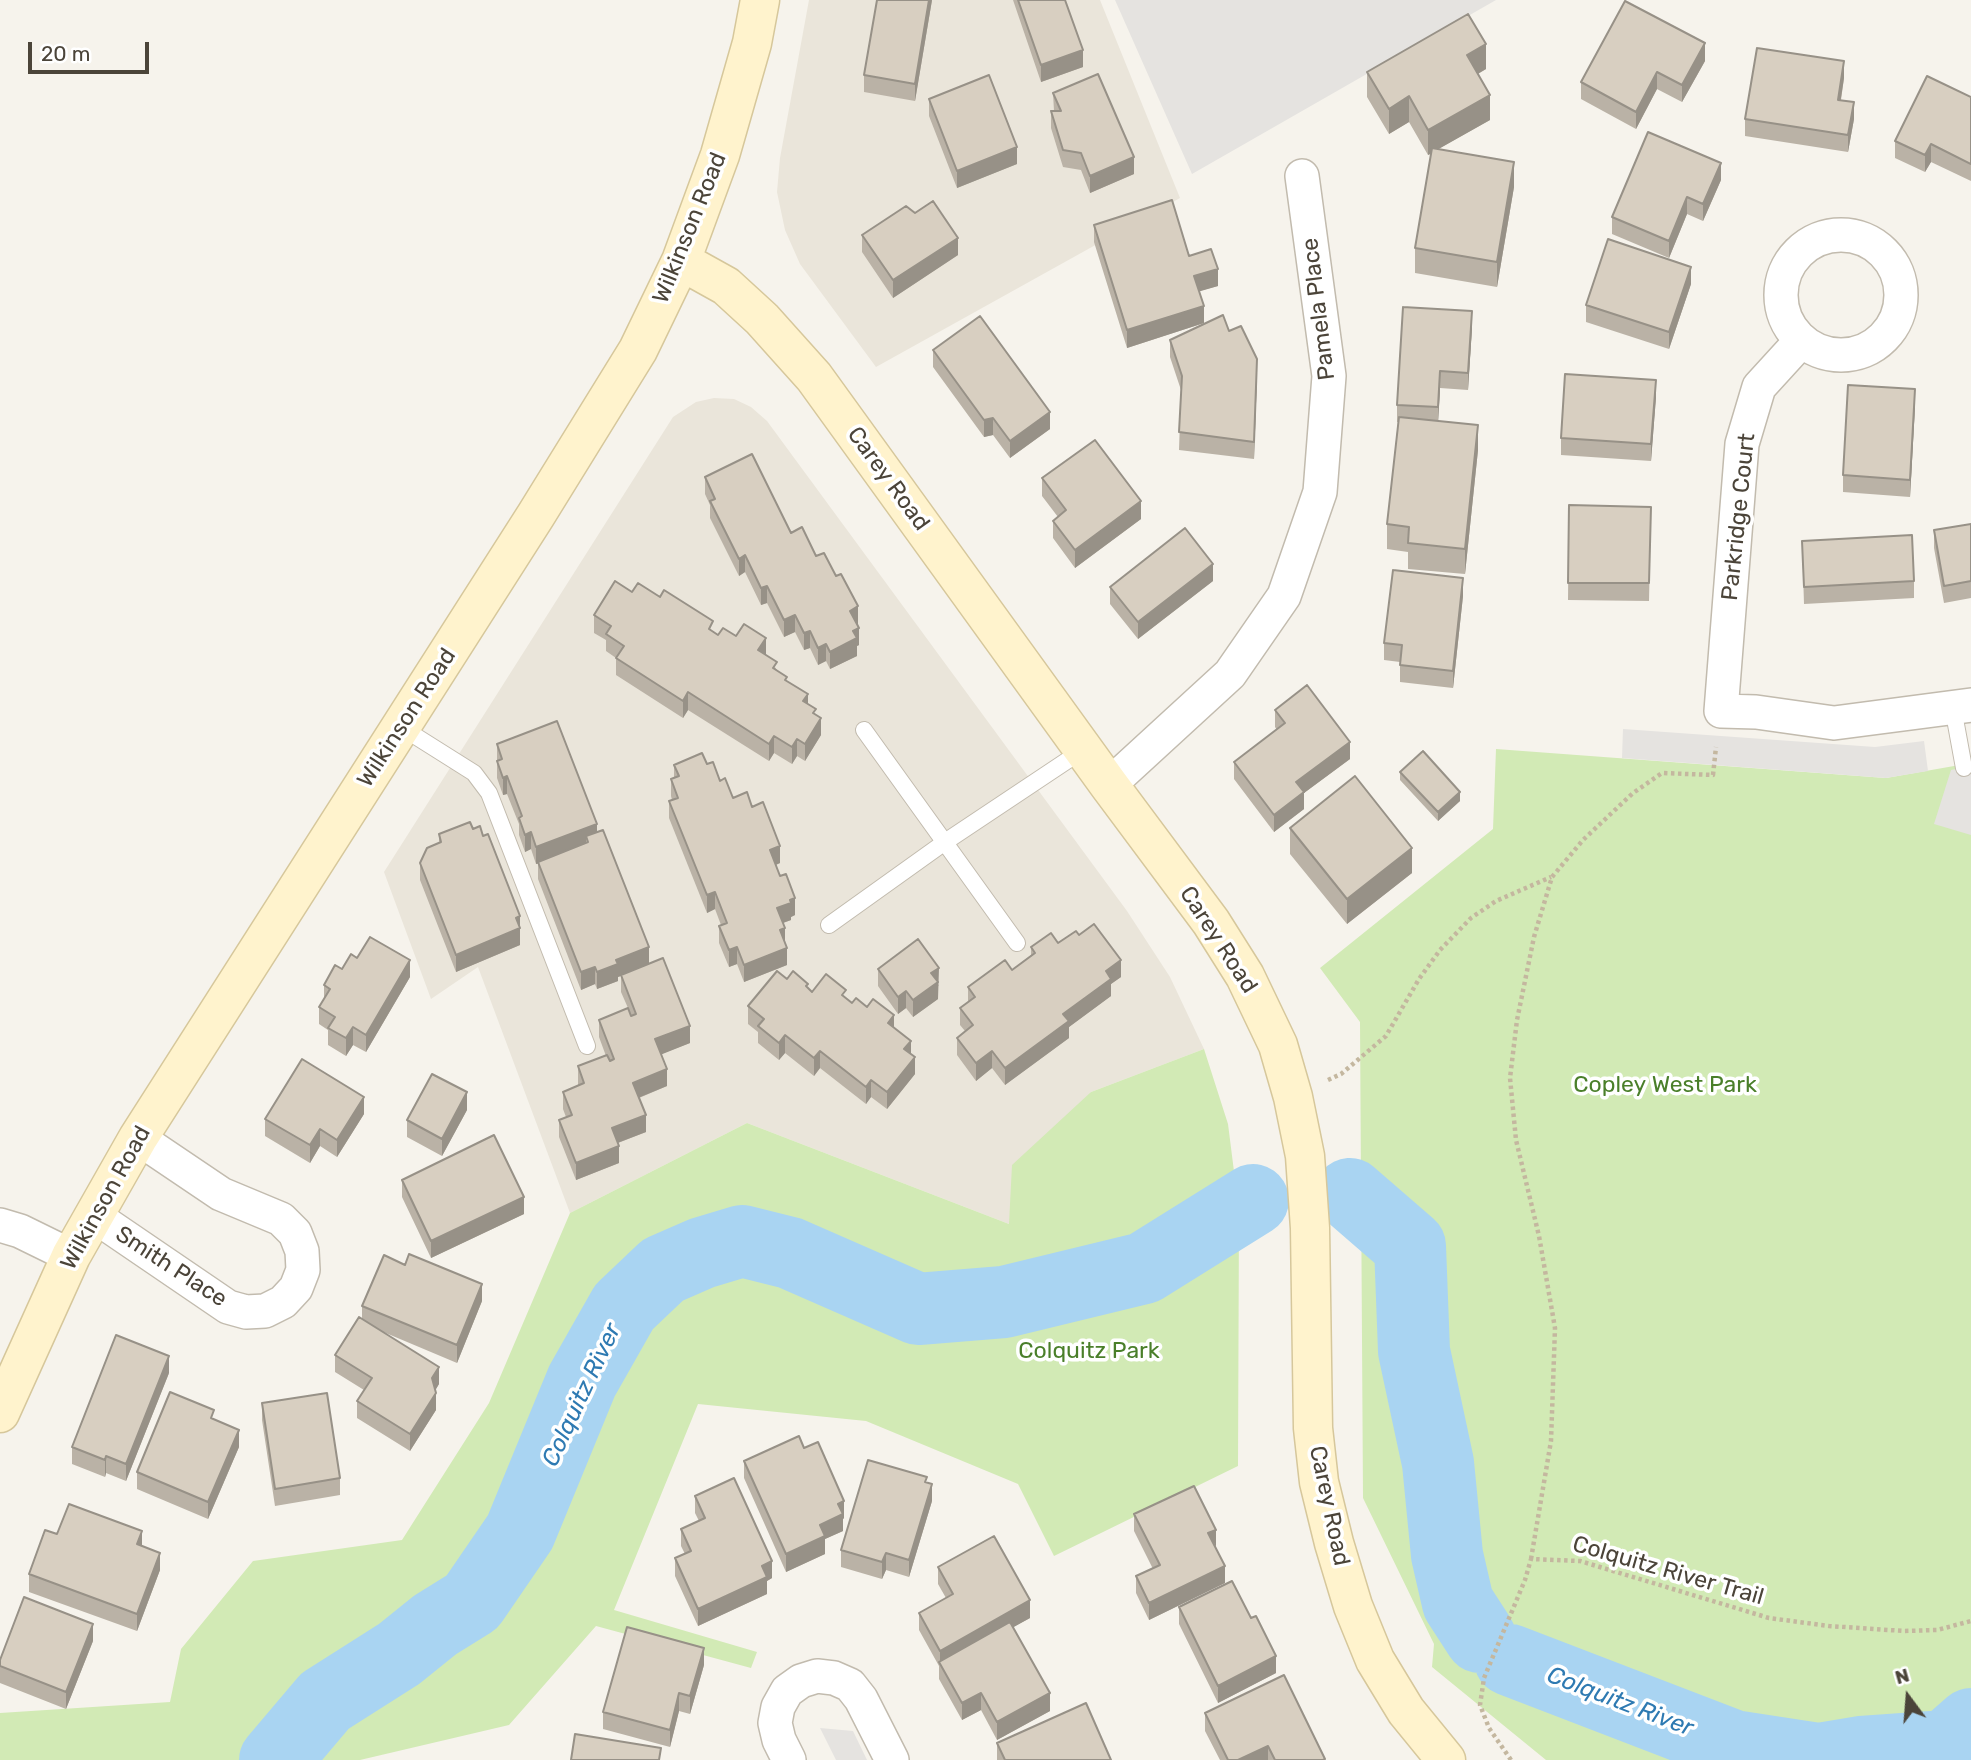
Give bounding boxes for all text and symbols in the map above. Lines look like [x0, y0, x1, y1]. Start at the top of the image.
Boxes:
scale bar [32, 28, 152, 72]
text: 20 m [41, 41, 90, 66]
street label: Wilkinson Road [647, 149, 733, 307]
street label: Pamela Place [1297, 236, 1341, 382]
street label: Carey Road [841, 422, 935, 536]
street label: Parkridge Court [1716, 432, 1762, 602]
street label: Wilkinson Road [352, 643, 462, 793]
street label: Carey Road [1173, 881, 1263, 999]
park label: Copley West Park [1573, 1071, 1757, 1099]
street label: Wilkinson Road [55, 1121, 157, 1275]
street label: Smith Place [110, 1221, 232, 1313]
water label: Colquitz River [536, 1319, 628, 1471]
park label: Colquitz Park [1018, 1337, 1160, 1365]
street label: Carey Road [1303, 1444, 1355, 1568]
street label: Colquitz River Trail [1569, 1531, 1767, 1611]
water label: Colquitz River [1543, 1661, 1697, 1743]
north arrow [1873, 1662, 1943, 1732]
text: N [1892, 1663, 1912, 1689]

